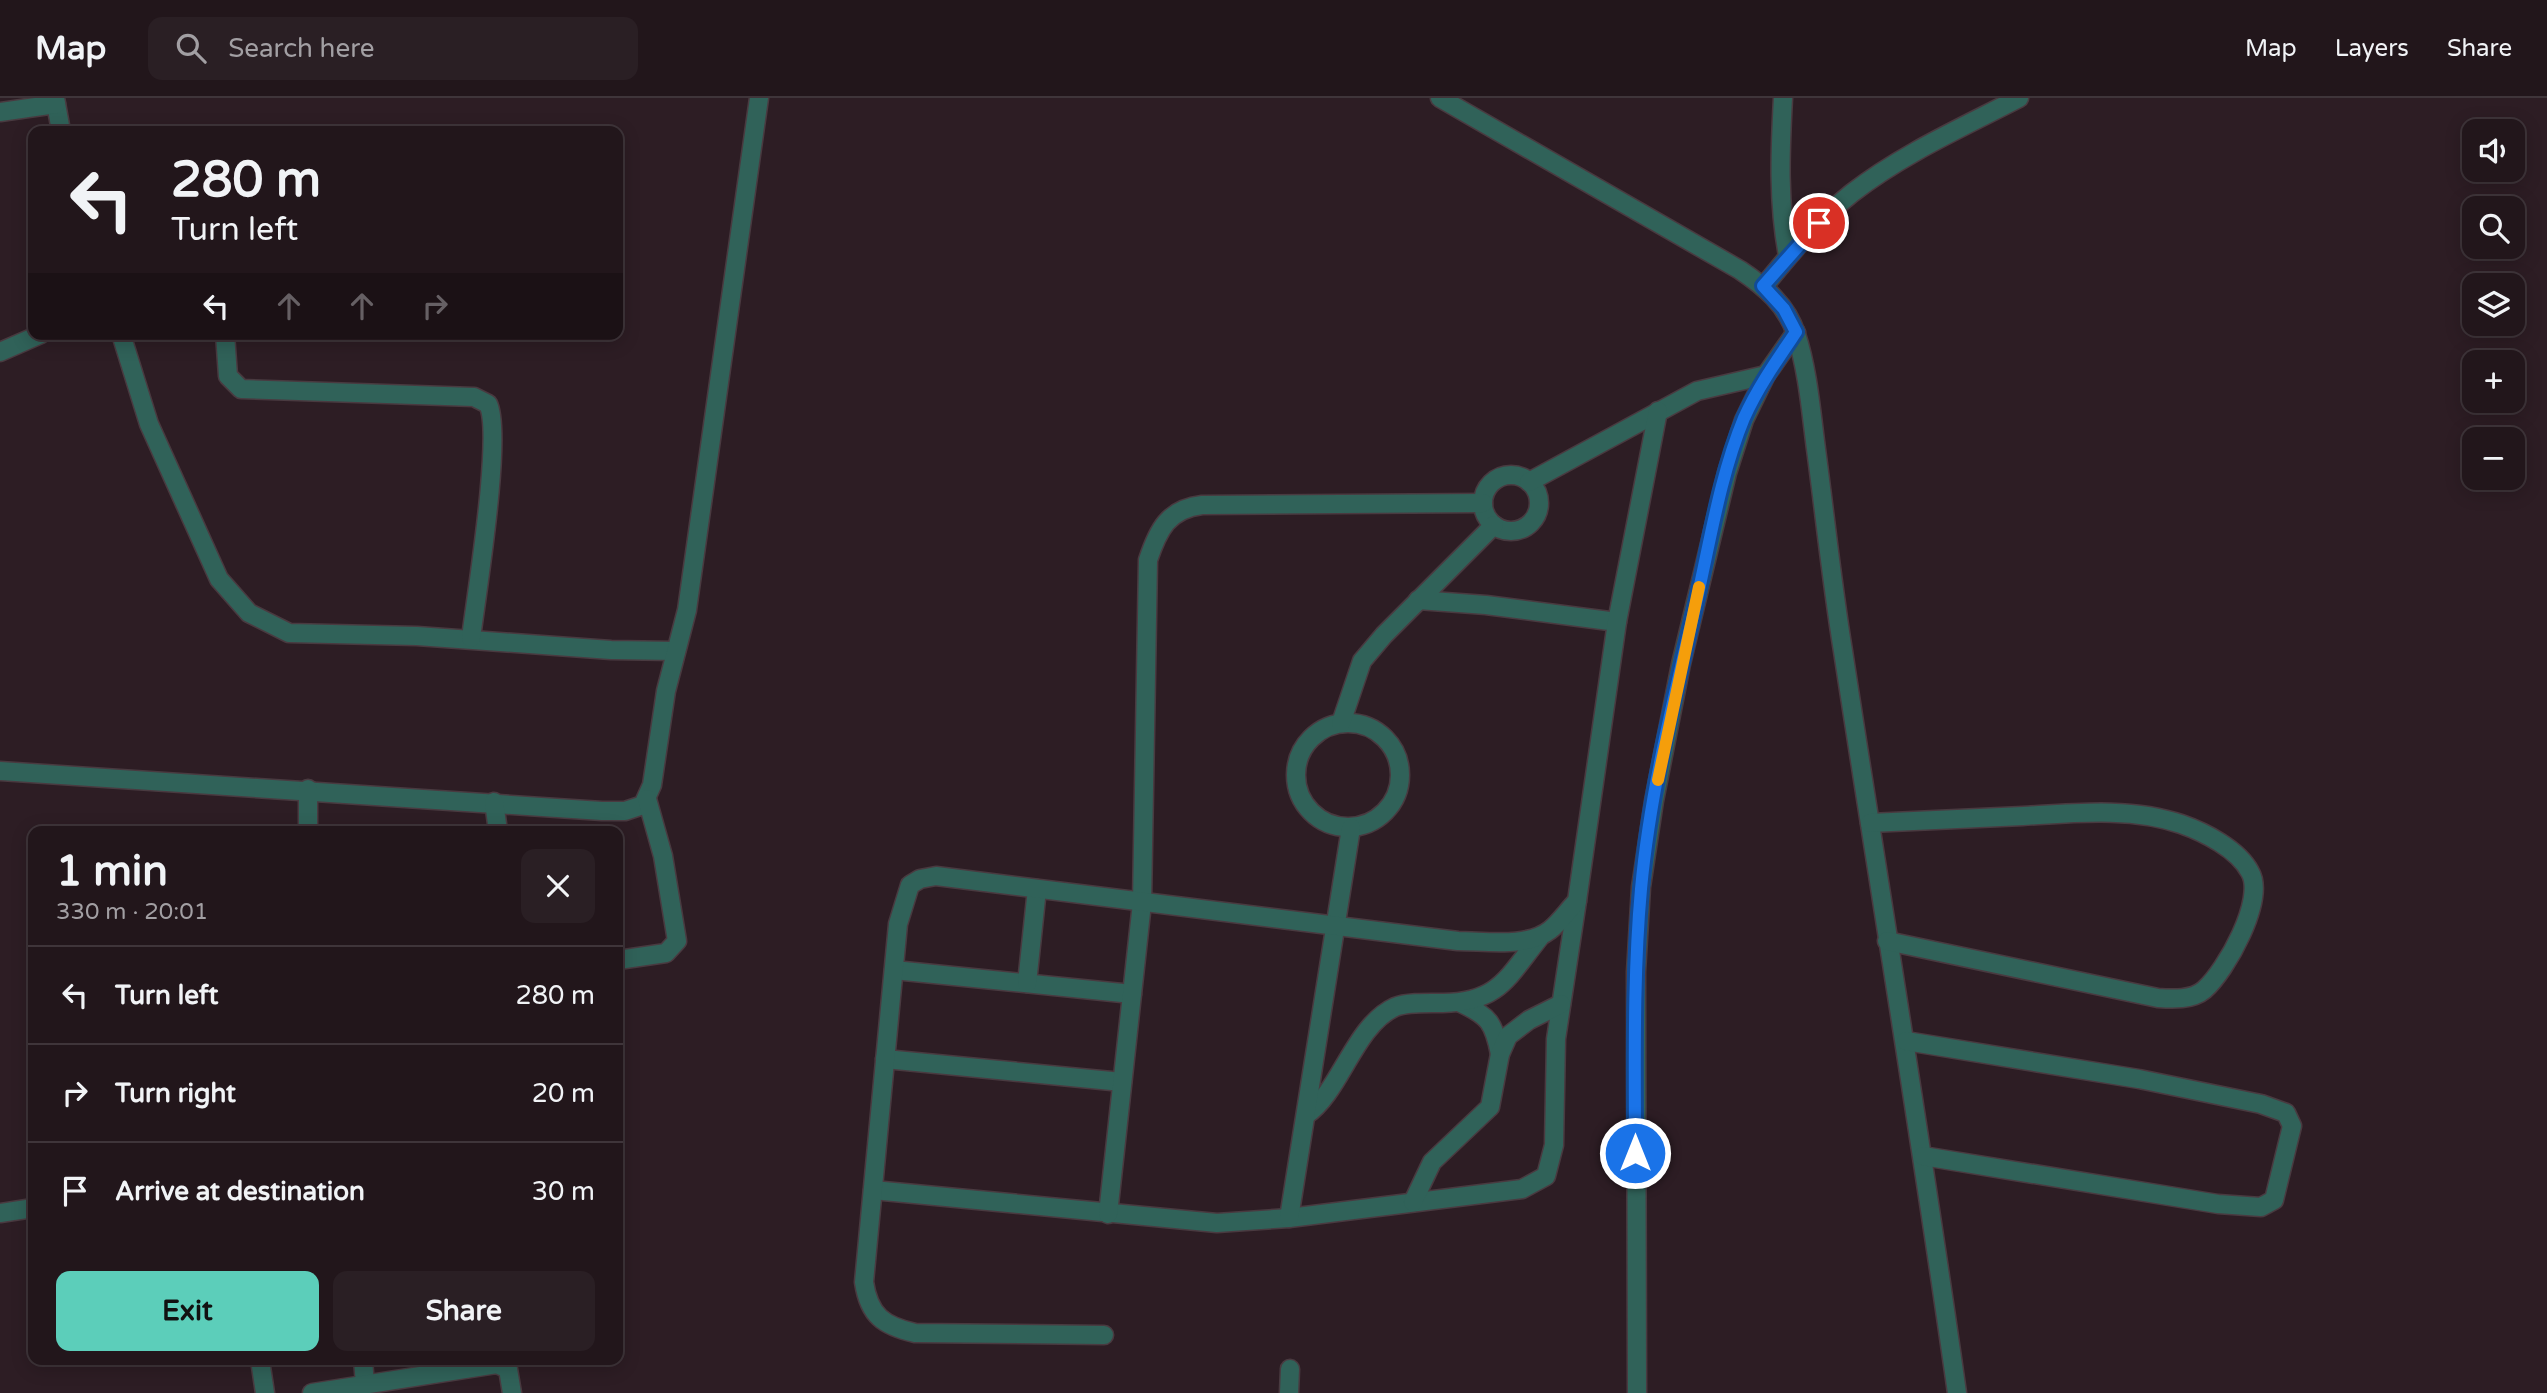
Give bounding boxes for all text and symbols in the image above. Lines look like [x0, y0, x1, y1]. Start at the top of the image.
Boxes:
search box [148, 17, 638, 80]
text: Map [35, 29, 106, 68]
icon: search [172, 29, 210, 67]
text: Search here [228, 33, 374, 64]
text: Map [2245, 34, 2297, 63]
text: Layers [2335, 34, 2409, 63]
text: Share [2447, 34, 2512, 63]
map controls [2462, 119, 2525, 490]
button: sound [2462, 119, 2525, 182]
text: 280 m [171, 151, 321, 210]
icon: left [56, 154, 147, 245]
pin [1789, 193, 1849, 253]
button: search [2462, 196, 2525, 259]
icon: arrive [1800, 204, 1838, 242]
text: Turn left [171, 211, 298, 249]
button: layers [2462, 273, 2525, 336]
icon: left [197, 287, 235, 325]
icon: ahead [270, 287, 308, 325]
icon: ahead [343, 287, 381, 325]
icon: right [416, 287, 454, 325]
button: + [2462, 350, 2525, 413]
button: − [2462, 427, 2525, 490]
text: 1 min [56, 846, 168, 897]
button: close [521, 849, 595, 923]
text: 330 m · 20:01 [56, 898, 208, 926]
icon: left [56, 976, 94, 1014]
text: Turn left [115, 980, 218, 1011]
text: 280 m [515, 980, 595, 1011]
icon: right [56, 1074, 94, 1112]
text: Turn right [115, 1078, 236, 1109]
text: 20 m [532, 1078, 595, 1109]
position arrow [1598, 1116, 1672, 1190]
icon: arrive [56, 1172, 94, 1210]
text: Arrive at destination [115, 1176, 365, 1207]
text: 30 m [532, 1176, 595, 1207]
button: Exit [56, 1271, 319, 1351]
button: Share [333, 1271, 595, 1351]

